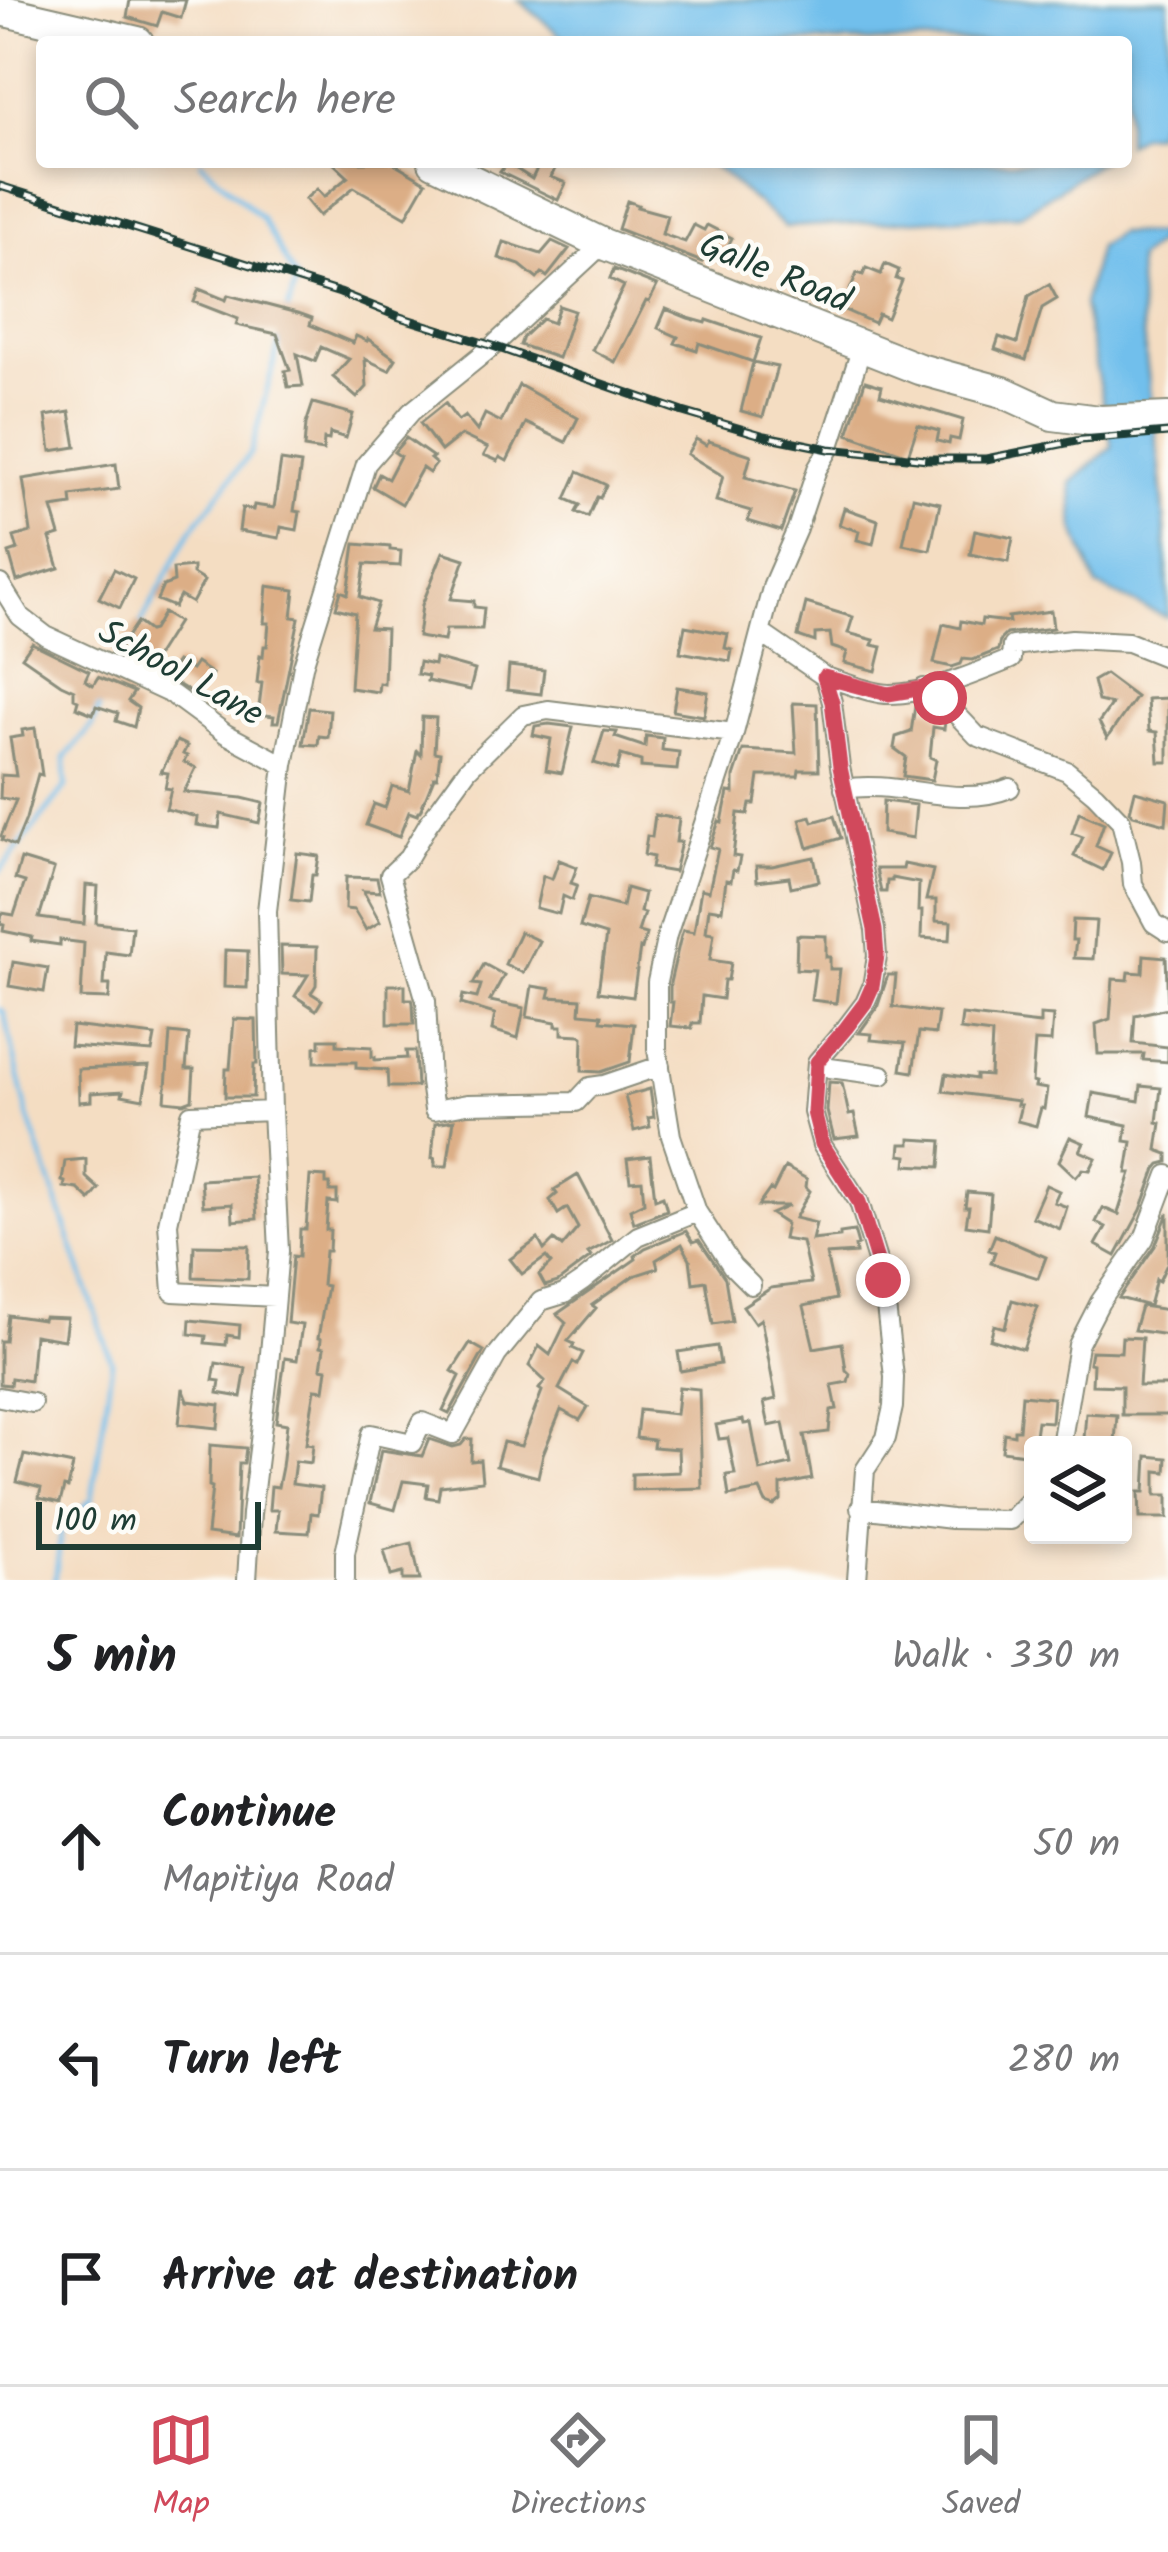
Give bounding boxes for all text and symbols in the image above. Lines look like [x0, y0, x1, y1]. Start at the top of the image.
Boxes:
search box [36, 36, 1132, 168]
text: Search here [174, 66, 396, 138]
icon: search [78, 69, 144, 135]
street label: Galle Road [690, 218, 860, 331]
street label: School Lane [87, 605, 274, 743]
route start [913, 671, 967, 725]
route end [856, 1253, 910, 1307]
map controls [1024, 1436, 1132, 1544]
button: layers [1024, 1436, 1132, 1544]
scale bar [36, 1496, 261, 1549]
text: 100 m [54, 1496, 137, 1549]
text: 5 min [48, 1618, 177, 1699]
text: Walk · 330 m [892, 1627, 1120, 1689]
text: Continue [162, 1779, 336, 1851]
icon: ahead [48, 1813, 114, 1879]
text: 50 m [1033, 1815, 1120, 1877]
text: Mapitiya Road [162, 1851, 394, 1913]
text: Turn left [162, 2026, 341, 2098]
icon: left [48, 2029, 114, 2095]
text: 280 m [1008, 2031, 1120, 2093]
text: Arrive at destination [162, 2242, 578, 2314]
icon: arrive [48, 2245, 114, 2311]
tab: Map [148, 2407, 214, 2532]
tab: Directions [509, 2407, 646, 2532]
tab: Saved [942, 2407, 1020, 2532]

